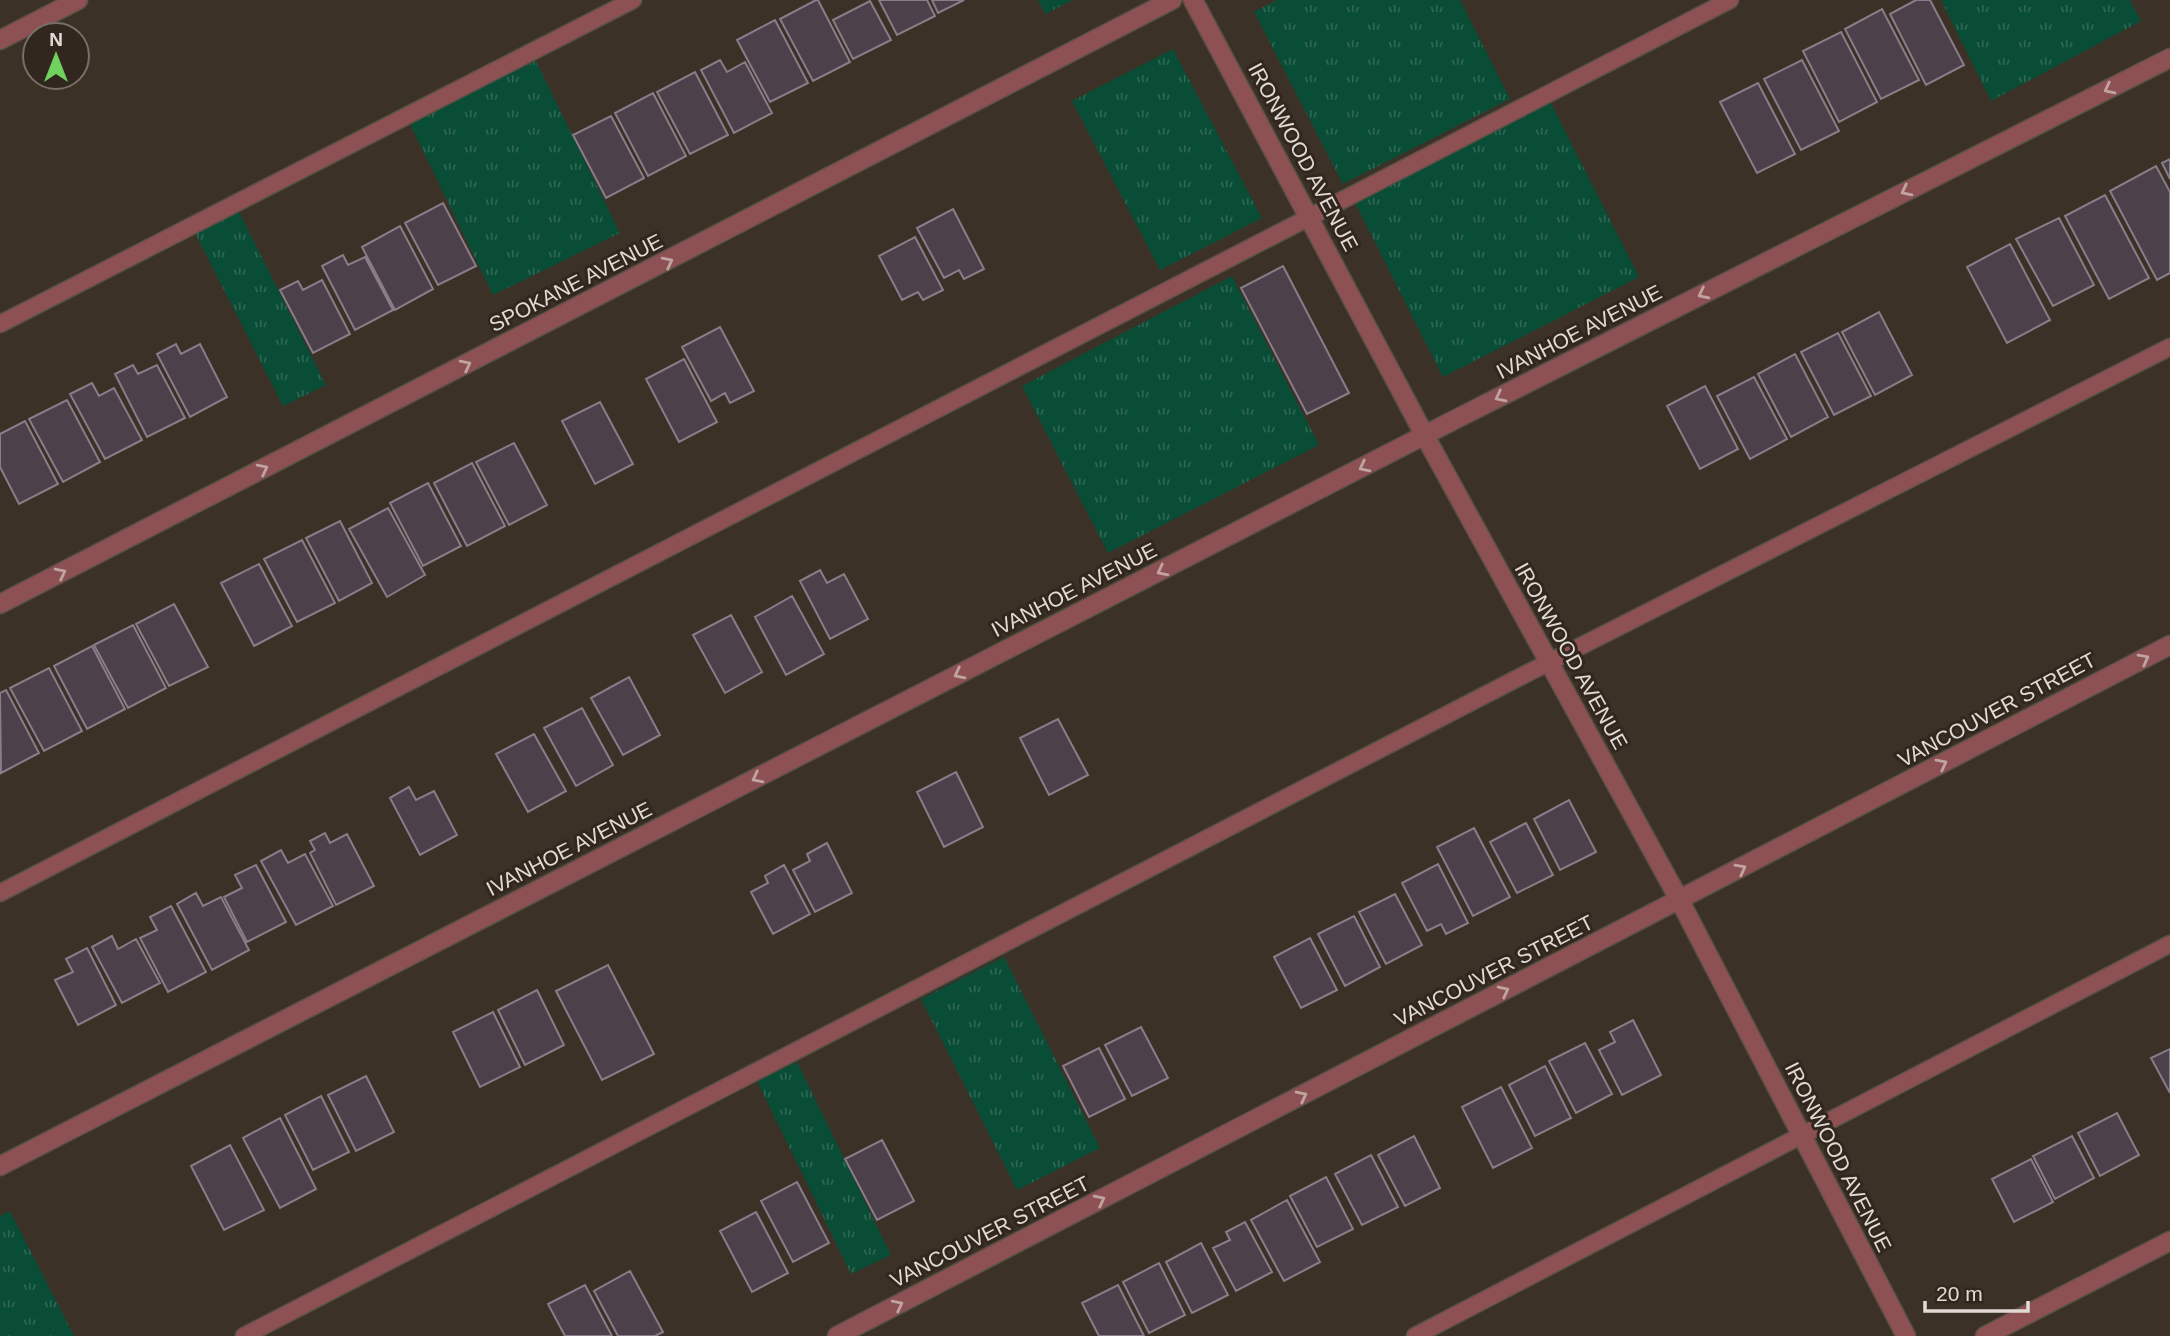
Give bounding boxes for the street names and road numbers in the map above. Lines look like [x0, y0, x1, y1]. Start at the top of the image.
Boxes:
street label: IRONWOOD AVENUE [1244, 59, 1363, 255]
street label: SPOKANE AVENUE [485, 229, 666, 336]
street label: IVANHOE AVENUE [1492, 280, 1665, 383]
street label: IVANHOE AVENUE [987, 538, 1160, 641]
street label: IRONWOOD AVENUE [1511, 559, 1632, 753]
street label: VANCOUVER STREET [1894, 648, 2099, 771]
street label: IVANHOE AVENUE [482, 797, 655, 900]
street label: VANCOUVER STREET [1390, 910, 1597, 1031]
street label: IRONWOOD AVENUE [1781, 1058, 1896, 1255]
street label: VANCOUVER STREET [886, 1171, 1093, 1292]

